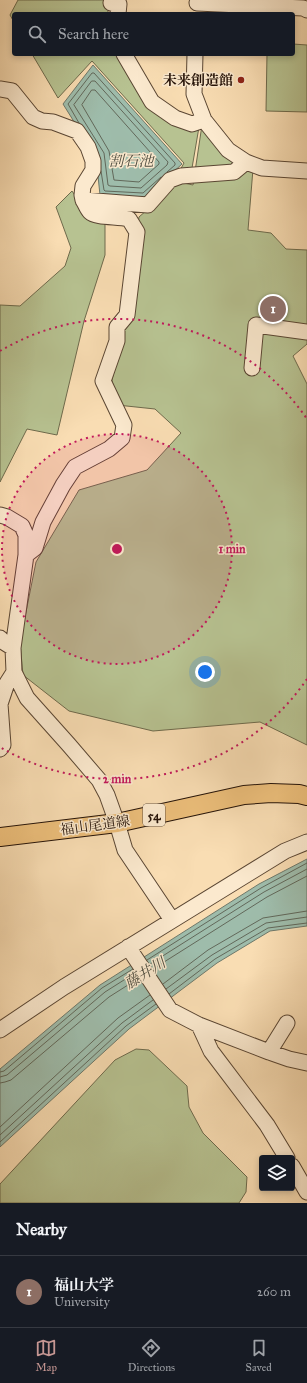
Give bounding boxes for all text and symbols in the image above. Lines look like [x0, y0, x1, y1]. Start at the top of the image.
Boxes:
search box [12, 12, 295, 56]
icon: search [26, 23, 48, 45]
text: Search here [58, 25, 129, 43]
place label: 未来創造館 [163, 72, 233, 89]
marker: 未来創造館 [236, 75, 246, 85]
water label: 割石池 [108, 152, 155, 170]
pin: 1 [260, 294, 286, 324]
centre of rings [110, 542, 124, 556]
text: 1 min [218, 542, 246, 556]
your location [195, 662, 215, 682]
text: 2 min [103, 772, 132, 786]
road number: 54 [143, 804, 165, 826]
street label: 福山尾道線 [59, 812, 131, 839]
water label: 藤井川 [121, 952, 171, 993]
map controls [259, 1155, 295, 1191]
button: layers [259, 1155, 295, 1191]
text: Nearby [16, 1219, 67, 1240]
text: 福山大学 [54, 1276, 114, 1294]
text: 1 [26, 1284, 32, 1300]
text: 260 m [257, 1284, 291, 1300]
text: University [54, 1294, 110, 1310]
tab: Map [35, 1337, 57, 1374]
tab: Directions [128, 1337, 175, 1374]
tab: Saved [246, 1337, 272, 1374]

